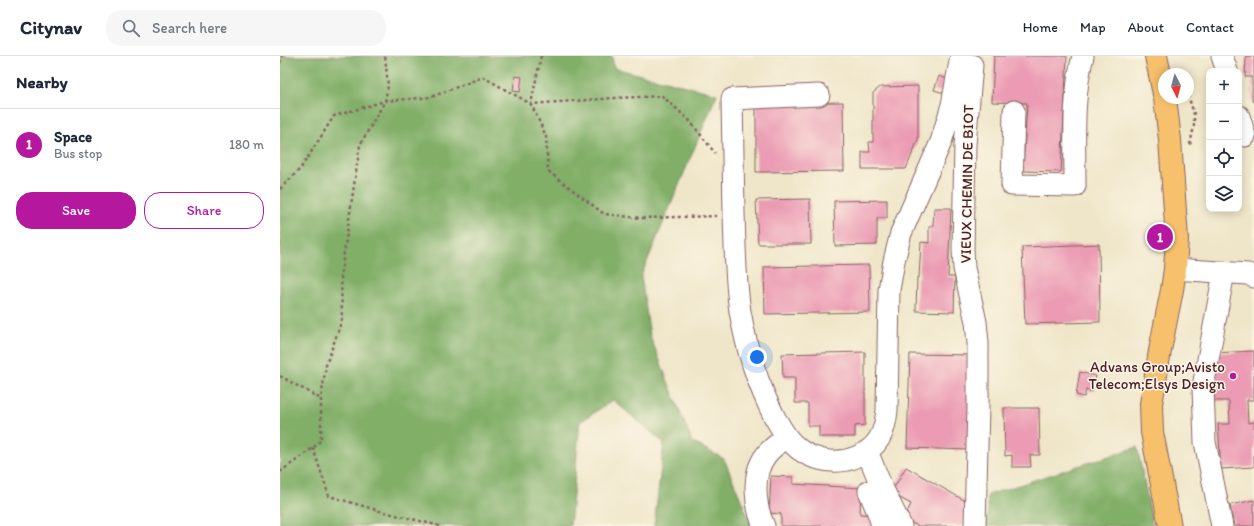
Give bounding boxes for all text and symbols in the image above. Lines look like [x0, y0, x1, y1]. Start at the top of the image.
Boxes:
search box [106, 10, 386, 46]
text: Citynav [20, 16, 82, 39]
icon: search [120, 17, 142, 39]
text: Search here [152, 19, 227, 37]
text: Home [1023, 19, 1058, 36]
text: Map [1080, 19, 1106, 36]
text: About [1128, 19, 1164, 36]
text: Contact [1186, 19, 1234, 36]
north arrow [1158, 68, 1194, 104]
map controls [1206, 68, 1242, 212]
button: + [1206, 68, 1242, 104]
text: Nearby [16, 72, 68, 92]
street label: VIEUX CHEMIN DE BIOT [957, 104, 977, 264]
button: − [1206, 104, 1242, 140]
text: Space [54, 128, 92, 146]
text: 1 [26, 137, 32, 152]
text: 180 m [229, 137, 264, 152]
button: locate [1206, 140, 1242, 176]
text: Bus stop [54, 146, 102, 161]
button: layers [1206, 176, 1242, 212]
button: Save [16, 192, 136, 229]
button: Share [144, 192, 264, 229]
pin: 1 [1147, 222, 1173, 252]
your location [747, 347, 767, 367]
place label: Advans Group;Avisto Telecom;Elsys Design [1089, 358, 1226, 393]
marker: Advans Group;Avisto Telecom;Elsys Design [1228, 371, 1238, 381]

